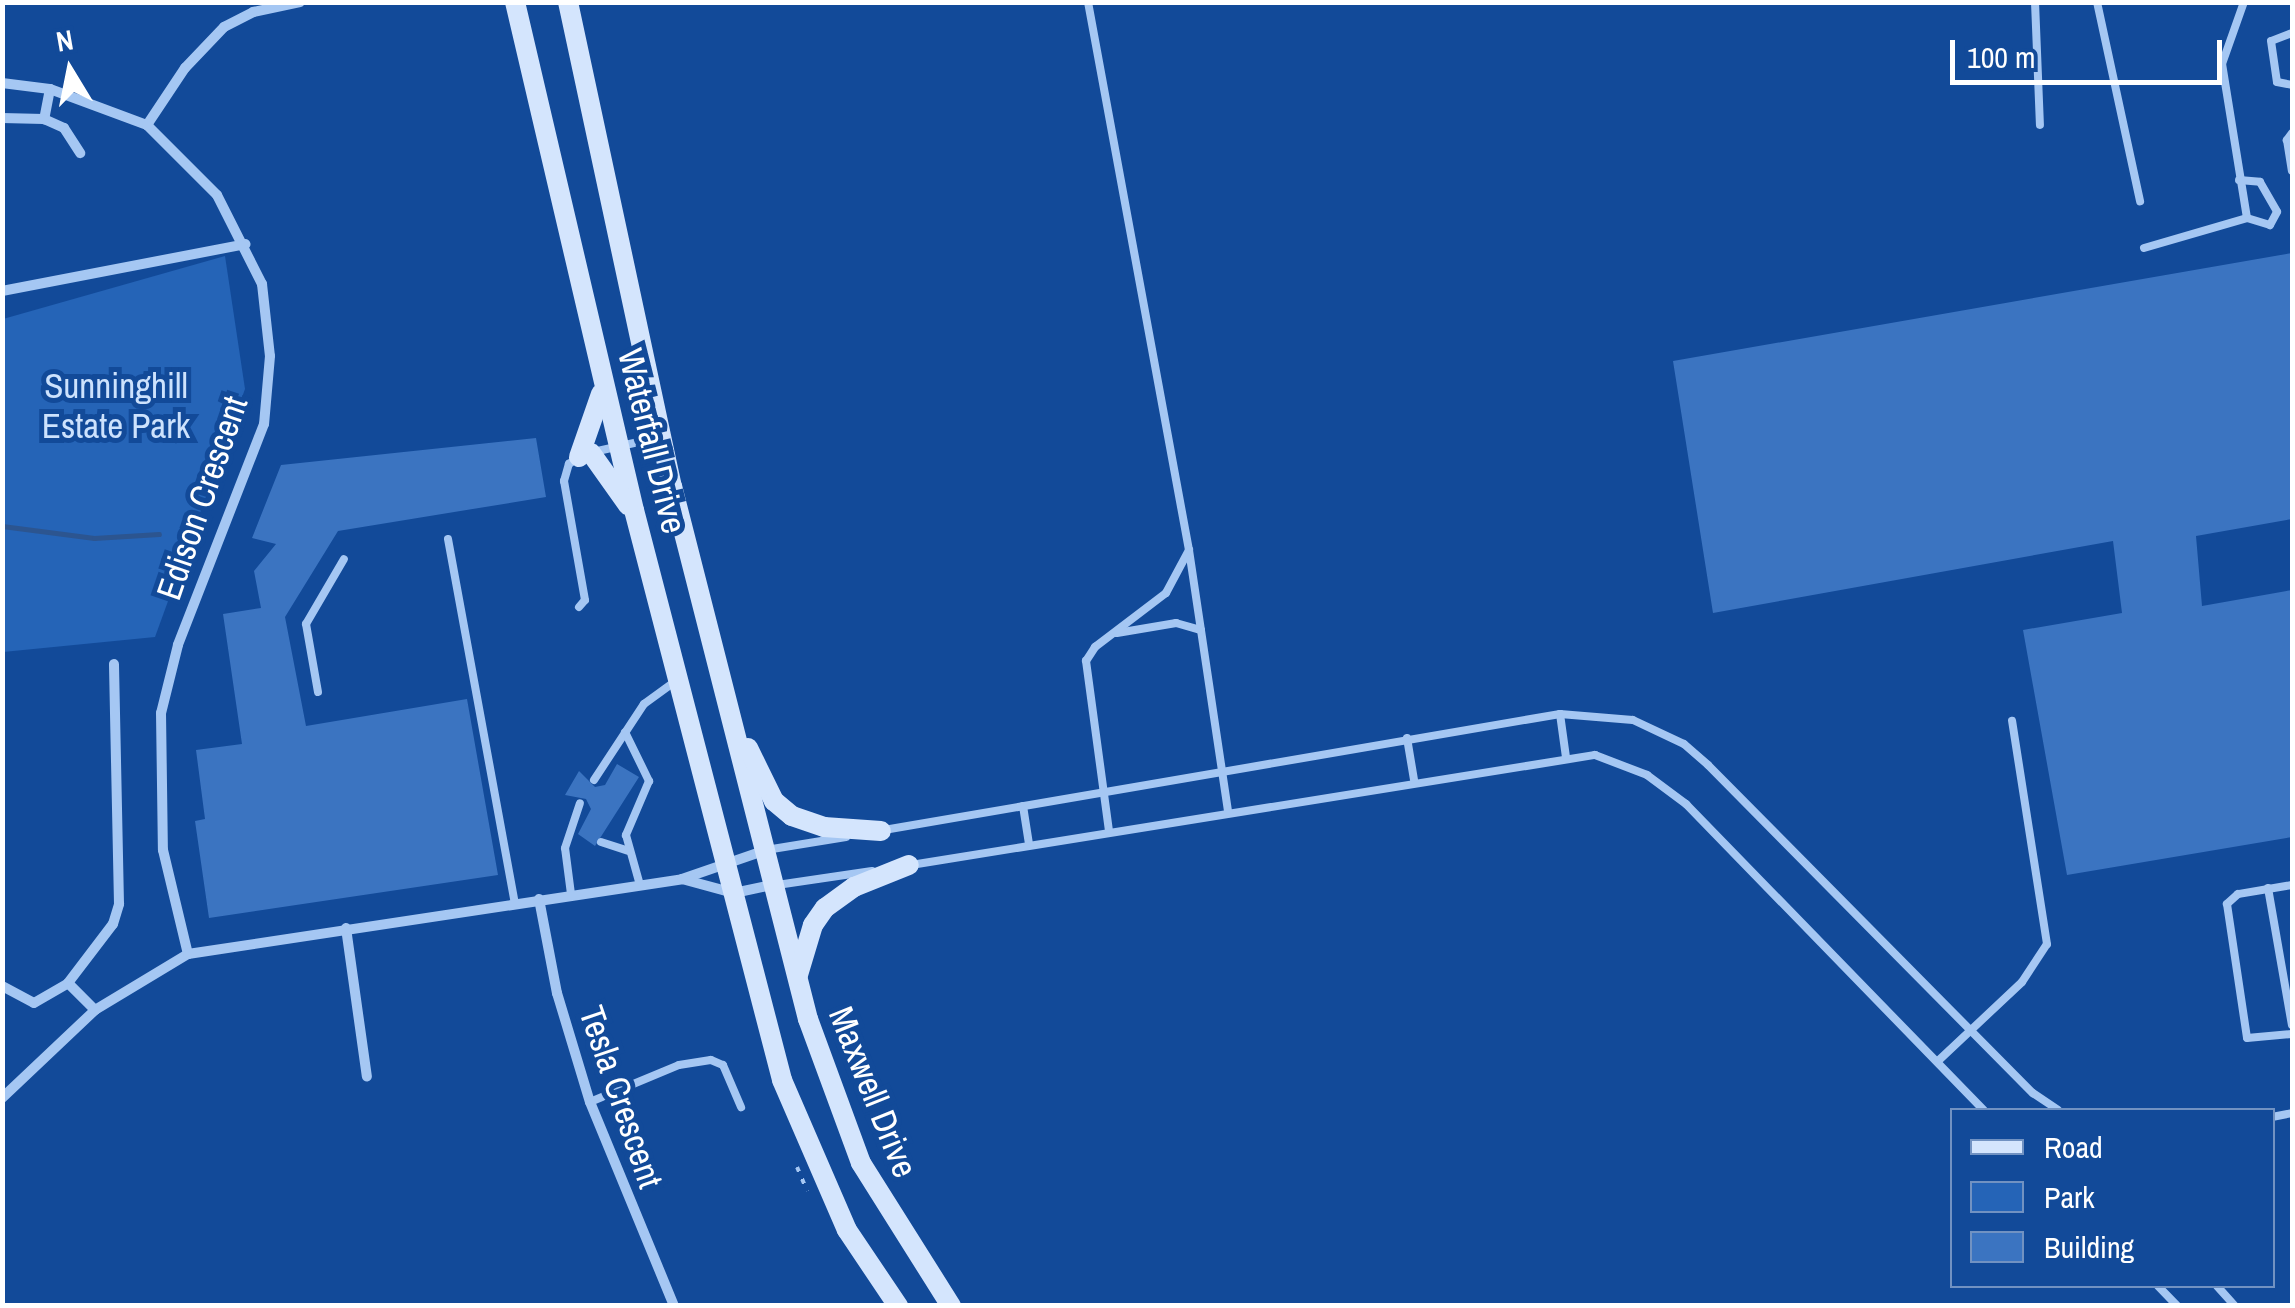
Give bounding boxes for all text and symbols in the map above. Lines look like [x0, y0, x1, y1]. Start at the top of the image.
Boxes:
north arrow [20, 20, 120, 120]
text: N [53, 20, 76, 61]
scale bar [1955, 20, 2228, 82]
text: 100 m [1967, 37, 2035, 77]
street label: Waterfall Drive [609, 344, 695, 538]
park label: Sunninghill Estate Park [42, 365, 190, 447]
street label: Edison Crescent [148, 391, 256, 605]
street label: Tesla Crescent [570, 1000, 672, 1194]
street label: Maxwell Drive [820, 1001, 926, 1183]
legend [1950, 1108, 2275, 1288]
text: Road [2044, 1127, 2103, 1167]
text: Park [2044, 1177, 2095, 1217]
text: Building [2044, 1227, 2134, 1267]

